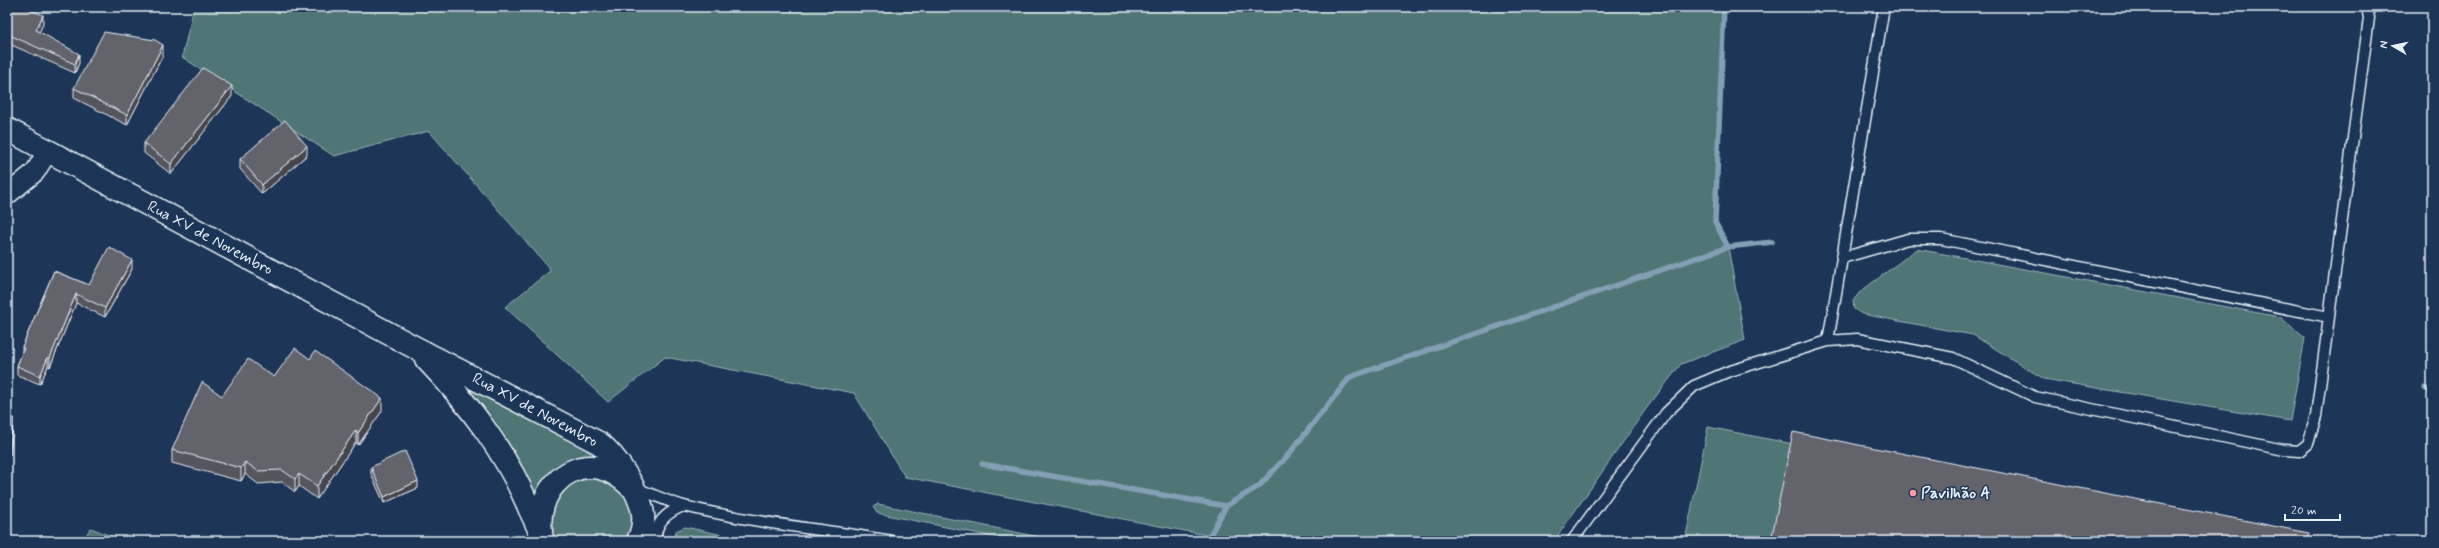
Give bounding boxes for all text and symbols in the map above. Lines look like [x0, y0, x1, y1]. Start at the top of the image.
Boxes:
north arrow [2373, 26, 2413, 66]
text: N [2377, 40, 2392, 49]
street label: Rua XV de Novembro [143, 196, 277, 280]
street label: Rua XV de Novembro [468, 368, 602, 452]
place label: Pavilhão A [1921, 483, 1990, 504]
marker: Pavilhão A [1908, 488, 1918, 498]
scale bar [2285, 496, 2340, 522]
text: 20 m [2291, 503, 2317, 519]

